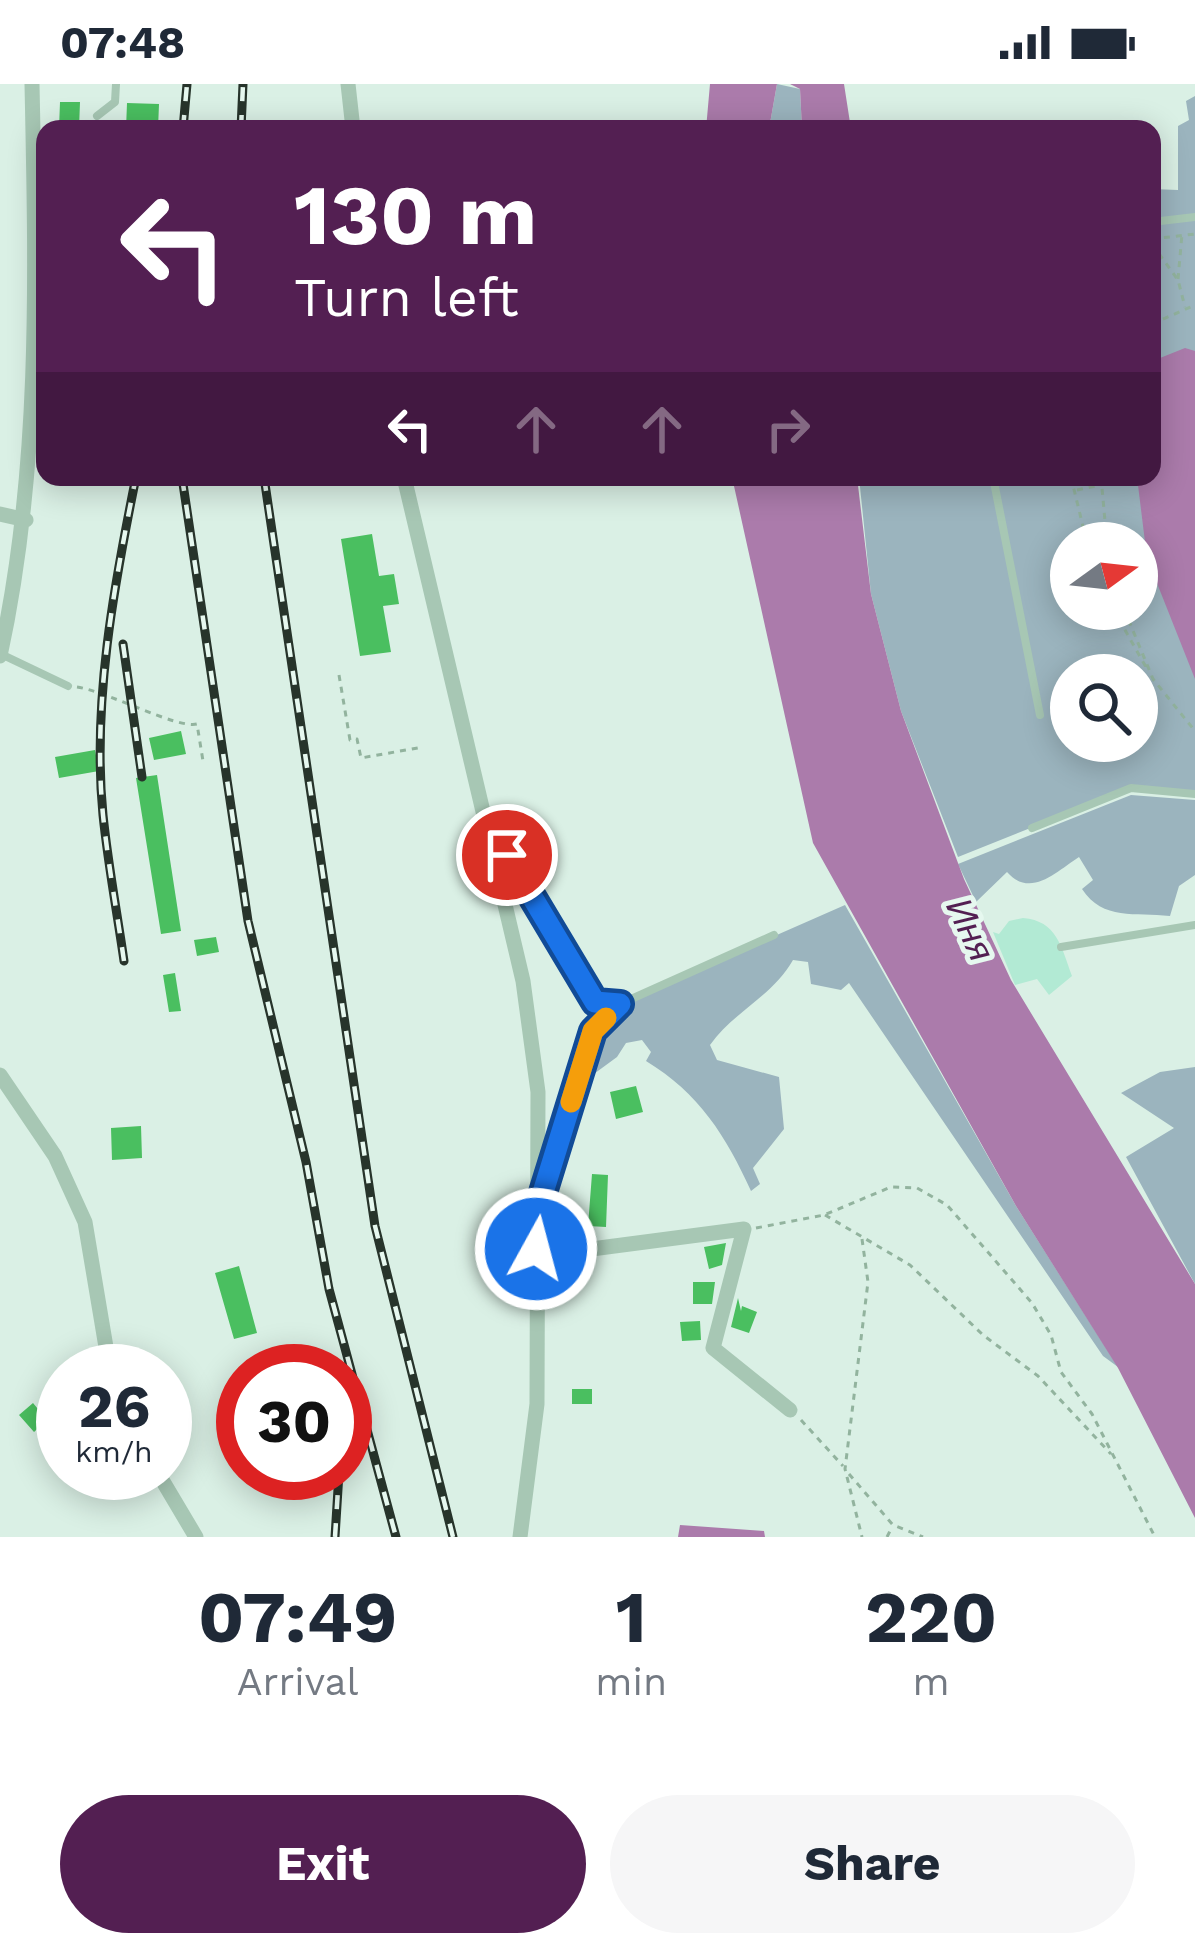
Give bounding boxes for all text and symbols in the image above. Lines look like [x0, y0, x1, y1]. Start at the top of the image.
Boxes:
text: 07:48 [60, 16, 185, 69]
text: 130 m [294, 166, 537, 264]
icon: left [96, 168, 252, 324]
text: Turn left [294, 266, 519, 329]
icon: left [377, 396, 443, 462]
icon: ahead [503, 396, 569, 462]
icon: ahead [629, 396, 695, 462]
icon: right [755, 396, 821, 462]
north arrow [1050, 522, 1158, 630]
map controls [1050, 522, 1158, 762]
button: search [1050, 654, 1158, 762]
pin [456, 804, 558, 906]
icon: arrive [474, 822, 540, 888]
water label: Иня [937, 891, 1003, 968]
position arrow [473, 1186, 599, 1312]
speed limit sign: 30 [216, 1344, 372, 1500]
text: 26 [78, 1371, 150, 1442]
text: km/h [75, 1434, 153, 1469]
text: 07:49 [198, 1575, 397, 1659]
text: 1 [616, 1575, 647, 1659]
text: 220 [865, 1575, 997, 1659]
text: Arrival [237, 1659, 359, 1704]
text: min [595, 1659, 667, 1704]
text: m [912, 1659, 950, 1704]
button: Exit [60, 1795, 586, 1933]
button: Share [610, 1795, 1135, 1933]

